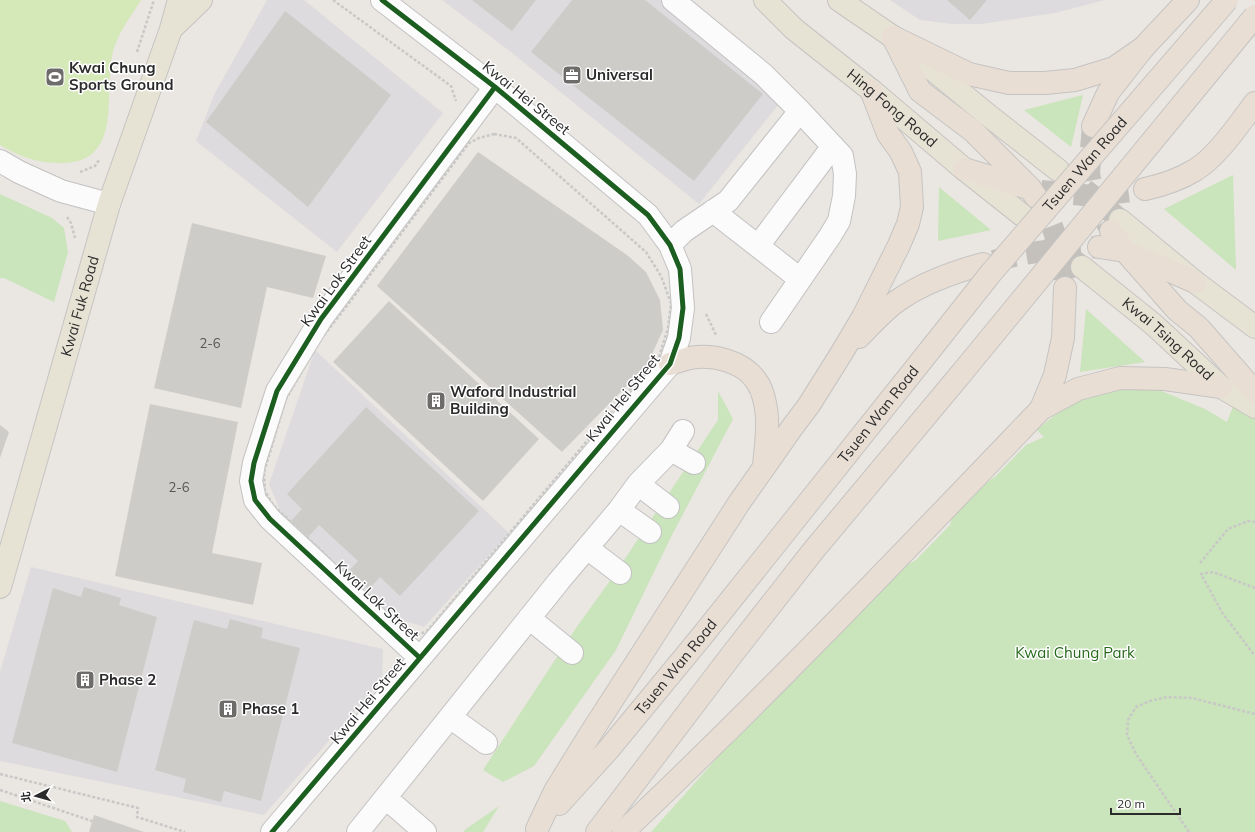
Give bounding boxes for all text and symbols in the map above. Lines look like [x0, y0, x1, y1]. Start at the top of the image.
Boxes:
street label: Kwai Hei Street [479, 57, 574, 139]
place label: Kwai Chung Sports Ground [69, 58, 174, 94]
office icon: Universal [561, 64, 583, 86]
place label: Universal [586, 65, 653, 84]
street label: Hing Fong Road [843, 65, 941, 151]
sports icon: Kwai Chung Sports Ground [44, 66, 66, 88]
street label: Tsuen Wan Road [1038, 113, 1131, 215]
street label: Kwai Lok Street [296, 231, 375, 330]
street label: Kwai Fuk Road [56, 253, 103, 359]
street label: Kwai Tsing Road [1118, 293, 1218, 384]
house number: 2-6 [199, 335, 221, 351]
street label: Kwai Hei Street [582, 350, 664, 445]
street label: Tsuen Wan Road [834, 362, 923, 467]
place label: Waford Industrial Building [450, 382, 576, 418]
building icon: Waford Industrial Building [425, 390, 447, 412]
house number: 2-6 [168, 479, 190, 495]
street label: Kwai Lok Street [331, 557, 423, 645]
street label: Tsuen Wan Road [630, 615, 721, 719]
park label: Kwai Chung Park [1015, 643, 1135, 662]
street label: Kwai Hei Street [326, 654, 409, 748]
building icon: Phase 2 [74, 669, 96, 691]
place label: Phase 2 [99, 670, 156, 689]
building icon: Phase 1 [217, 698, 239, 720]
place label: Phase 1 [242, 699, 299, 718]
north arrow [16, 776, 56, 816]
scale bar [1111, 790, 1180, 816]
text: 北 [19, 791, 34, 803]
text: 20 m [1117, 796, 1145, 811]

